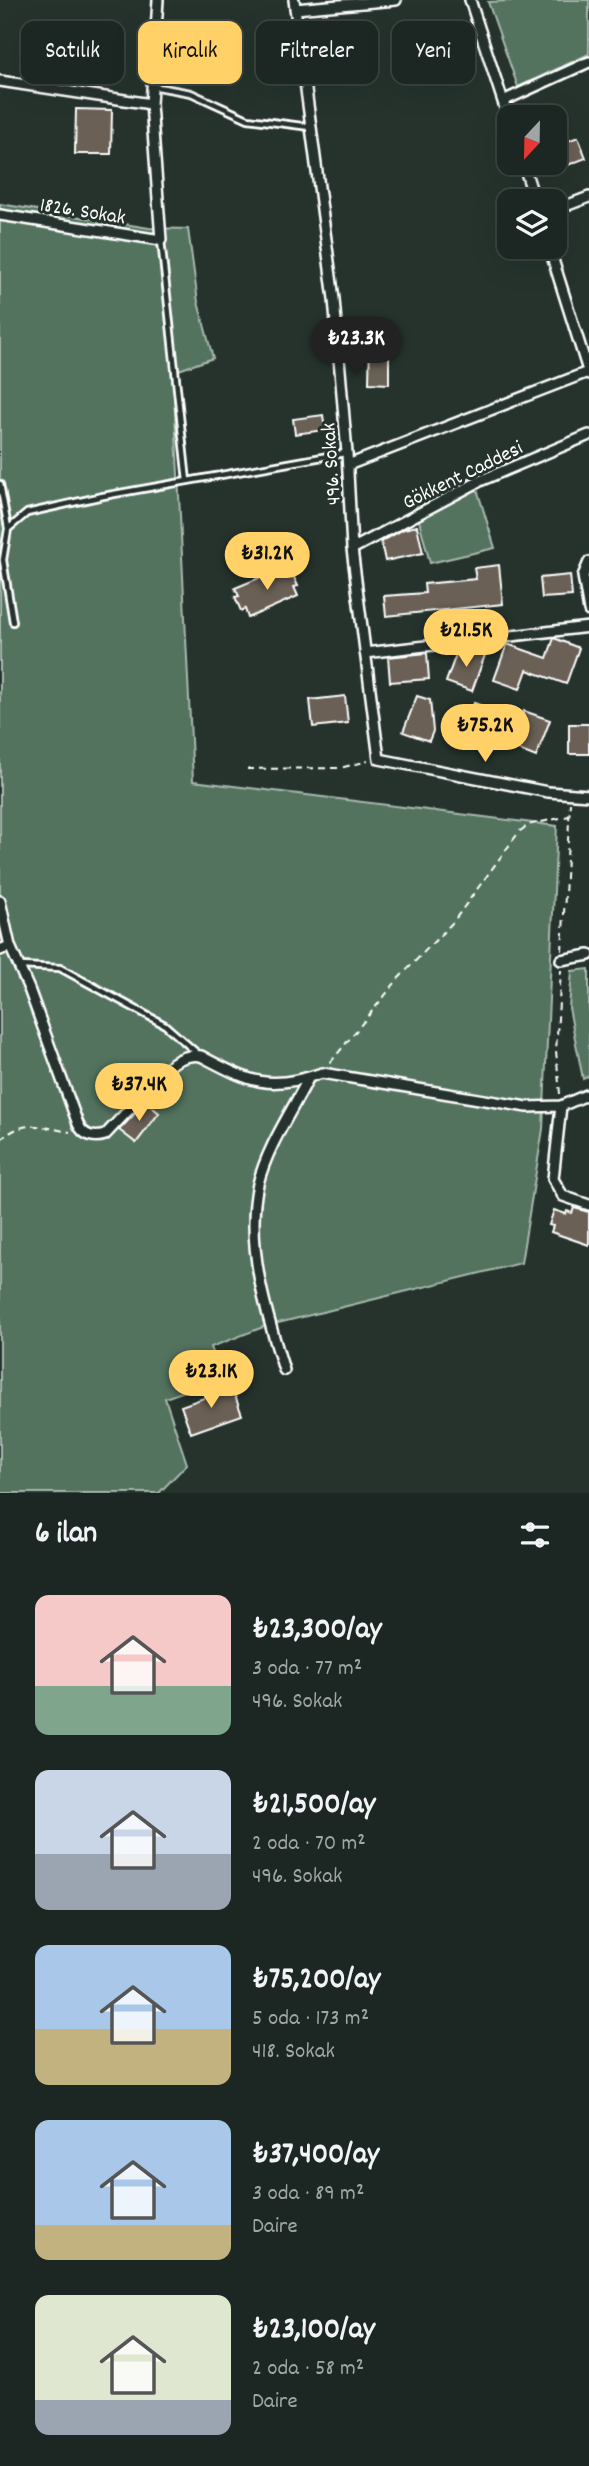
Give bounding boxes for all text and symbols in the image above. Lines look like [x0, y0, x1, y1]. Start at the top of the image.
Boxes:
chip: Satılık [21, 21, 124, 84]
chip: Kiralık [138, 21, 242, 84]
chip: Filtreler [256, 21, 378, 84]
chip: Yeni [392, 21, 475, 84]
north arrow [497, 105, 567, 175]
map controls [497, 105, 567, 259]
button: layers [497, 189, 567, 259]
street label: 1826. Sokak [37, 191, 128, 235]
pin: ₺23.3K [299, 318, 413, 377]
text: ₺23.3K [327, 323, 385, 356]
street label: 496. Sokak [315, 422, 351, 506]
street label: Gökkent Caddesi [398, 435, 529, 519]
pin: ₺31.2K [210, 532, 324, 592]
text: ₺31.2K [241, 538, 293, 571]
pin: ₺21.5K [409, 610, 523, 669]
text: ₺21.5K [440, 615, 493, 648]
pin: ₺75.2K [428, 704, 542, 764]
text: ₺75.2K [457, 710, 513, 743]
pin: ₺37.4K [82, 1064, 196, 1123]
text: ₺37.4K [111, 1069, 167, 1102]
pin: ₺23.1K [154, 1350, 268, 1410]
text: ₺23.1K [185, 1356, 237, 1389]
text: 6 ilan [35, 1514, 97, 1557]
icon: filters [516, 1516, 554, 1554]
text: ₺23,300/ay [252, 1610, 382, 1653]
icon: home [91, 1623, 175, 1707]
text: 3 oda · 77 m² [252, 1653, 362, 1686]
text: 496. Sokak [252, 1686, 342, 1719]
text: ₺21,500/ay [252, 1785, 375, 1828]
icon: home [91, 1798, 175, 1882]
text: 2 oda · 70 m² [252, 1828, 366, 1861]
text: 496. Sokak [252, 1861, 342, 1894]
text: ₺75,200/ay [252, 1960, 380, 2003]
icon: home [91, 1973, 175, 2057]
text: 5 oda · 173 m² [252, 2003, 369, 2036]
text: 418. Sokak [252, 2036, 335, 2069]
text: ₺37,400/ay [252, 2135, 379, 2178]
icon: home [91, 2148, 175, 2232]
text: 3 oda · 89 m² [252, 2178, 364, 2211]
text: Daire [252, 2211, 298, 2244]
text: ₺23,100/ay [252, 2310, 375, 2353]
icon: home [91, 2323, 175, 2407]
text: 2 oda · 58 m² [252, 2353, 364, 2386]
text: Daire [252, 2386, 298, 2419]

